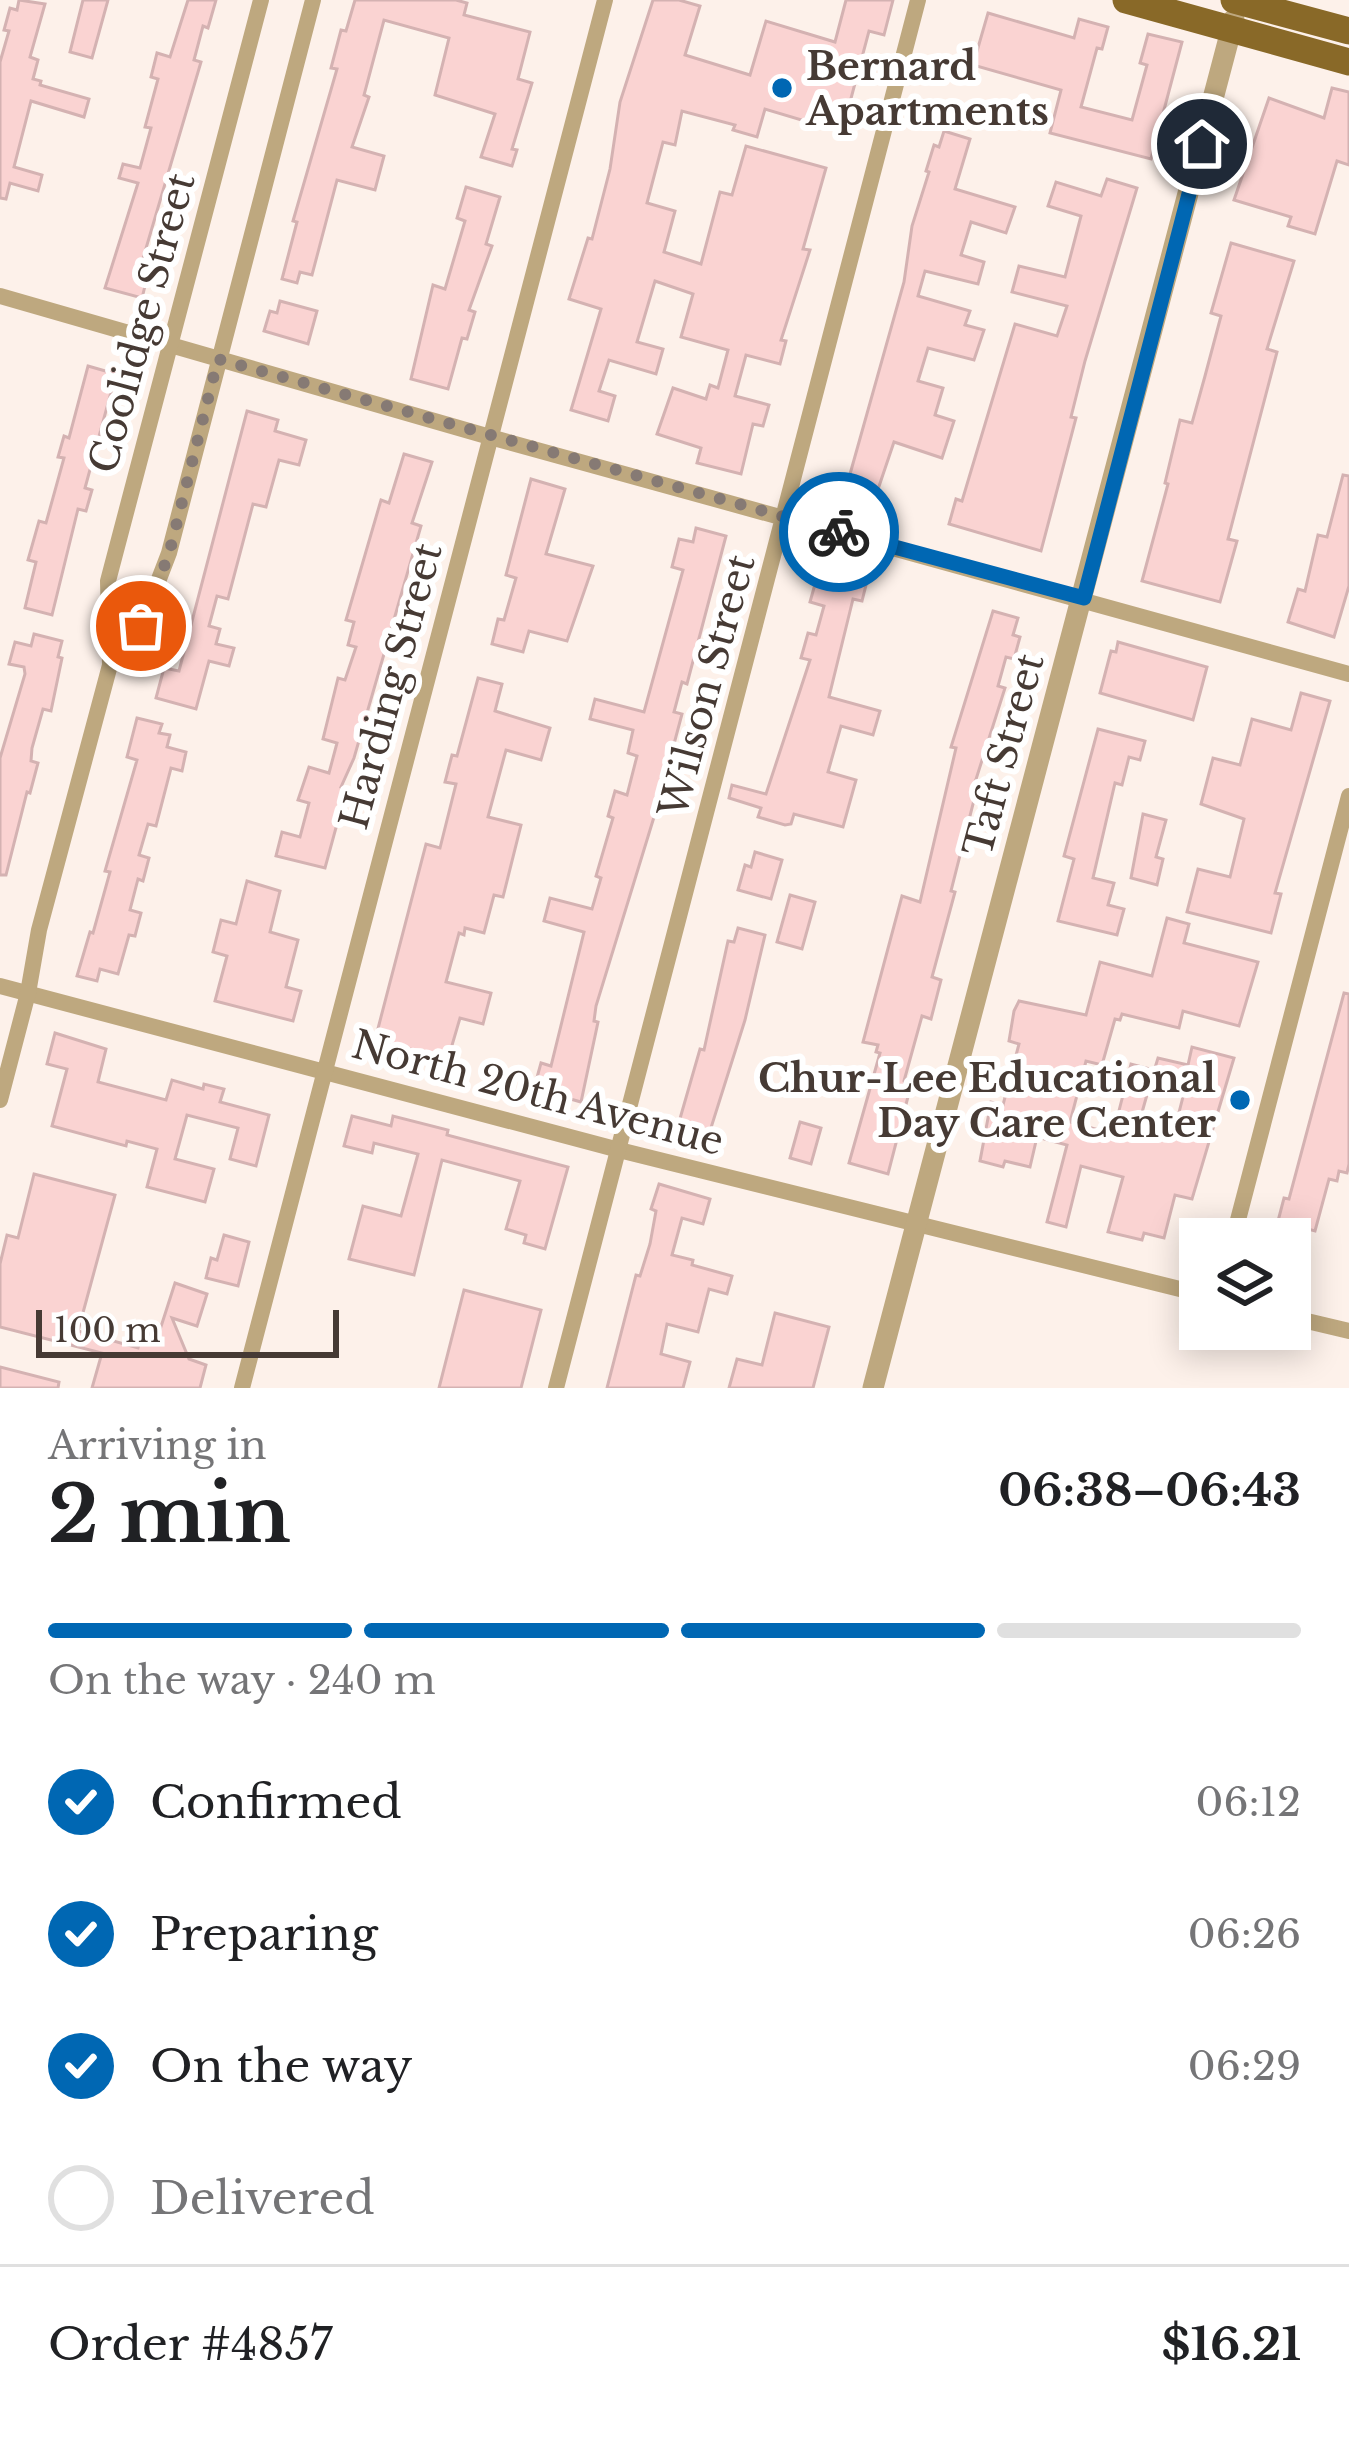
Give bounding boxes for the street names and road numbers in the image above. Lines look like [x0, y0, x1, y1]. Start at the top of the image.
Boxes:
street label: Coolidge Street [78, 167, 206, 478]
street label: Harding Street [329, 538, 453, 834]
street label: Wilson Street [648, 549, 766, 824]
street label: Taft Street [953, 648, 1055, 862]
street label: North 20th Avenue [347, 1020, 729, 1166]

